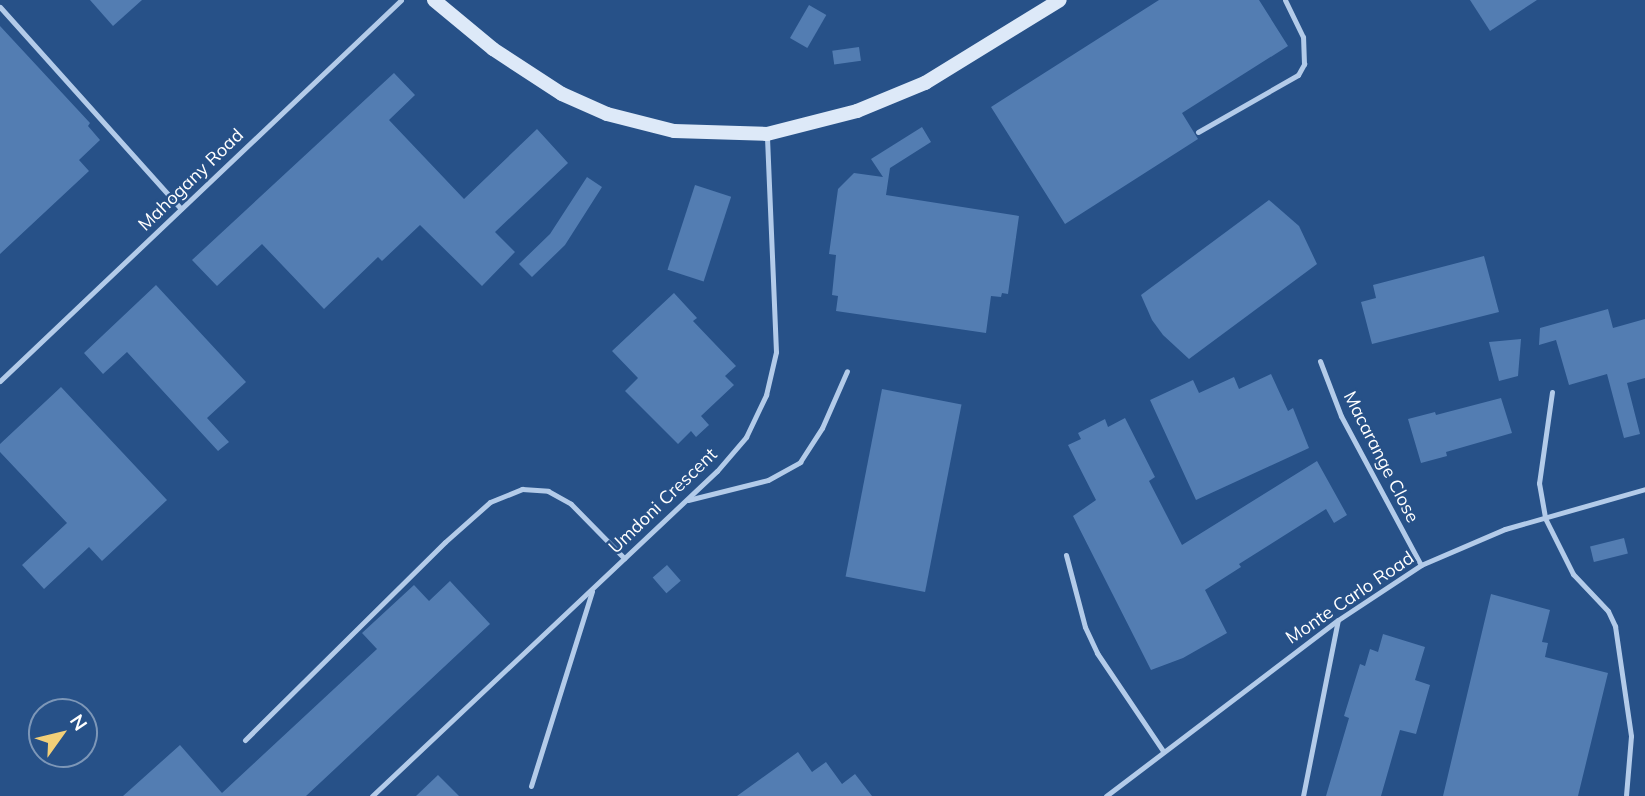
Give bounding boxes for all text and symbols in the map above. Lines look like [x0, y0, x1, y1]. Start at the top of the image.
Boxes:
street label: Mahogany Road [134, 124, 248, 236]
street label: Macarange Close [1339, 388, 1423, 526]
street label: Umdoni Crescent [604, 444, 722, 558]
street label: Monte Carlo Road [1282, 547, 1418, 649]
north arrow [28, 698, 98, 768]
text: N [65, 710, 93, 735]

